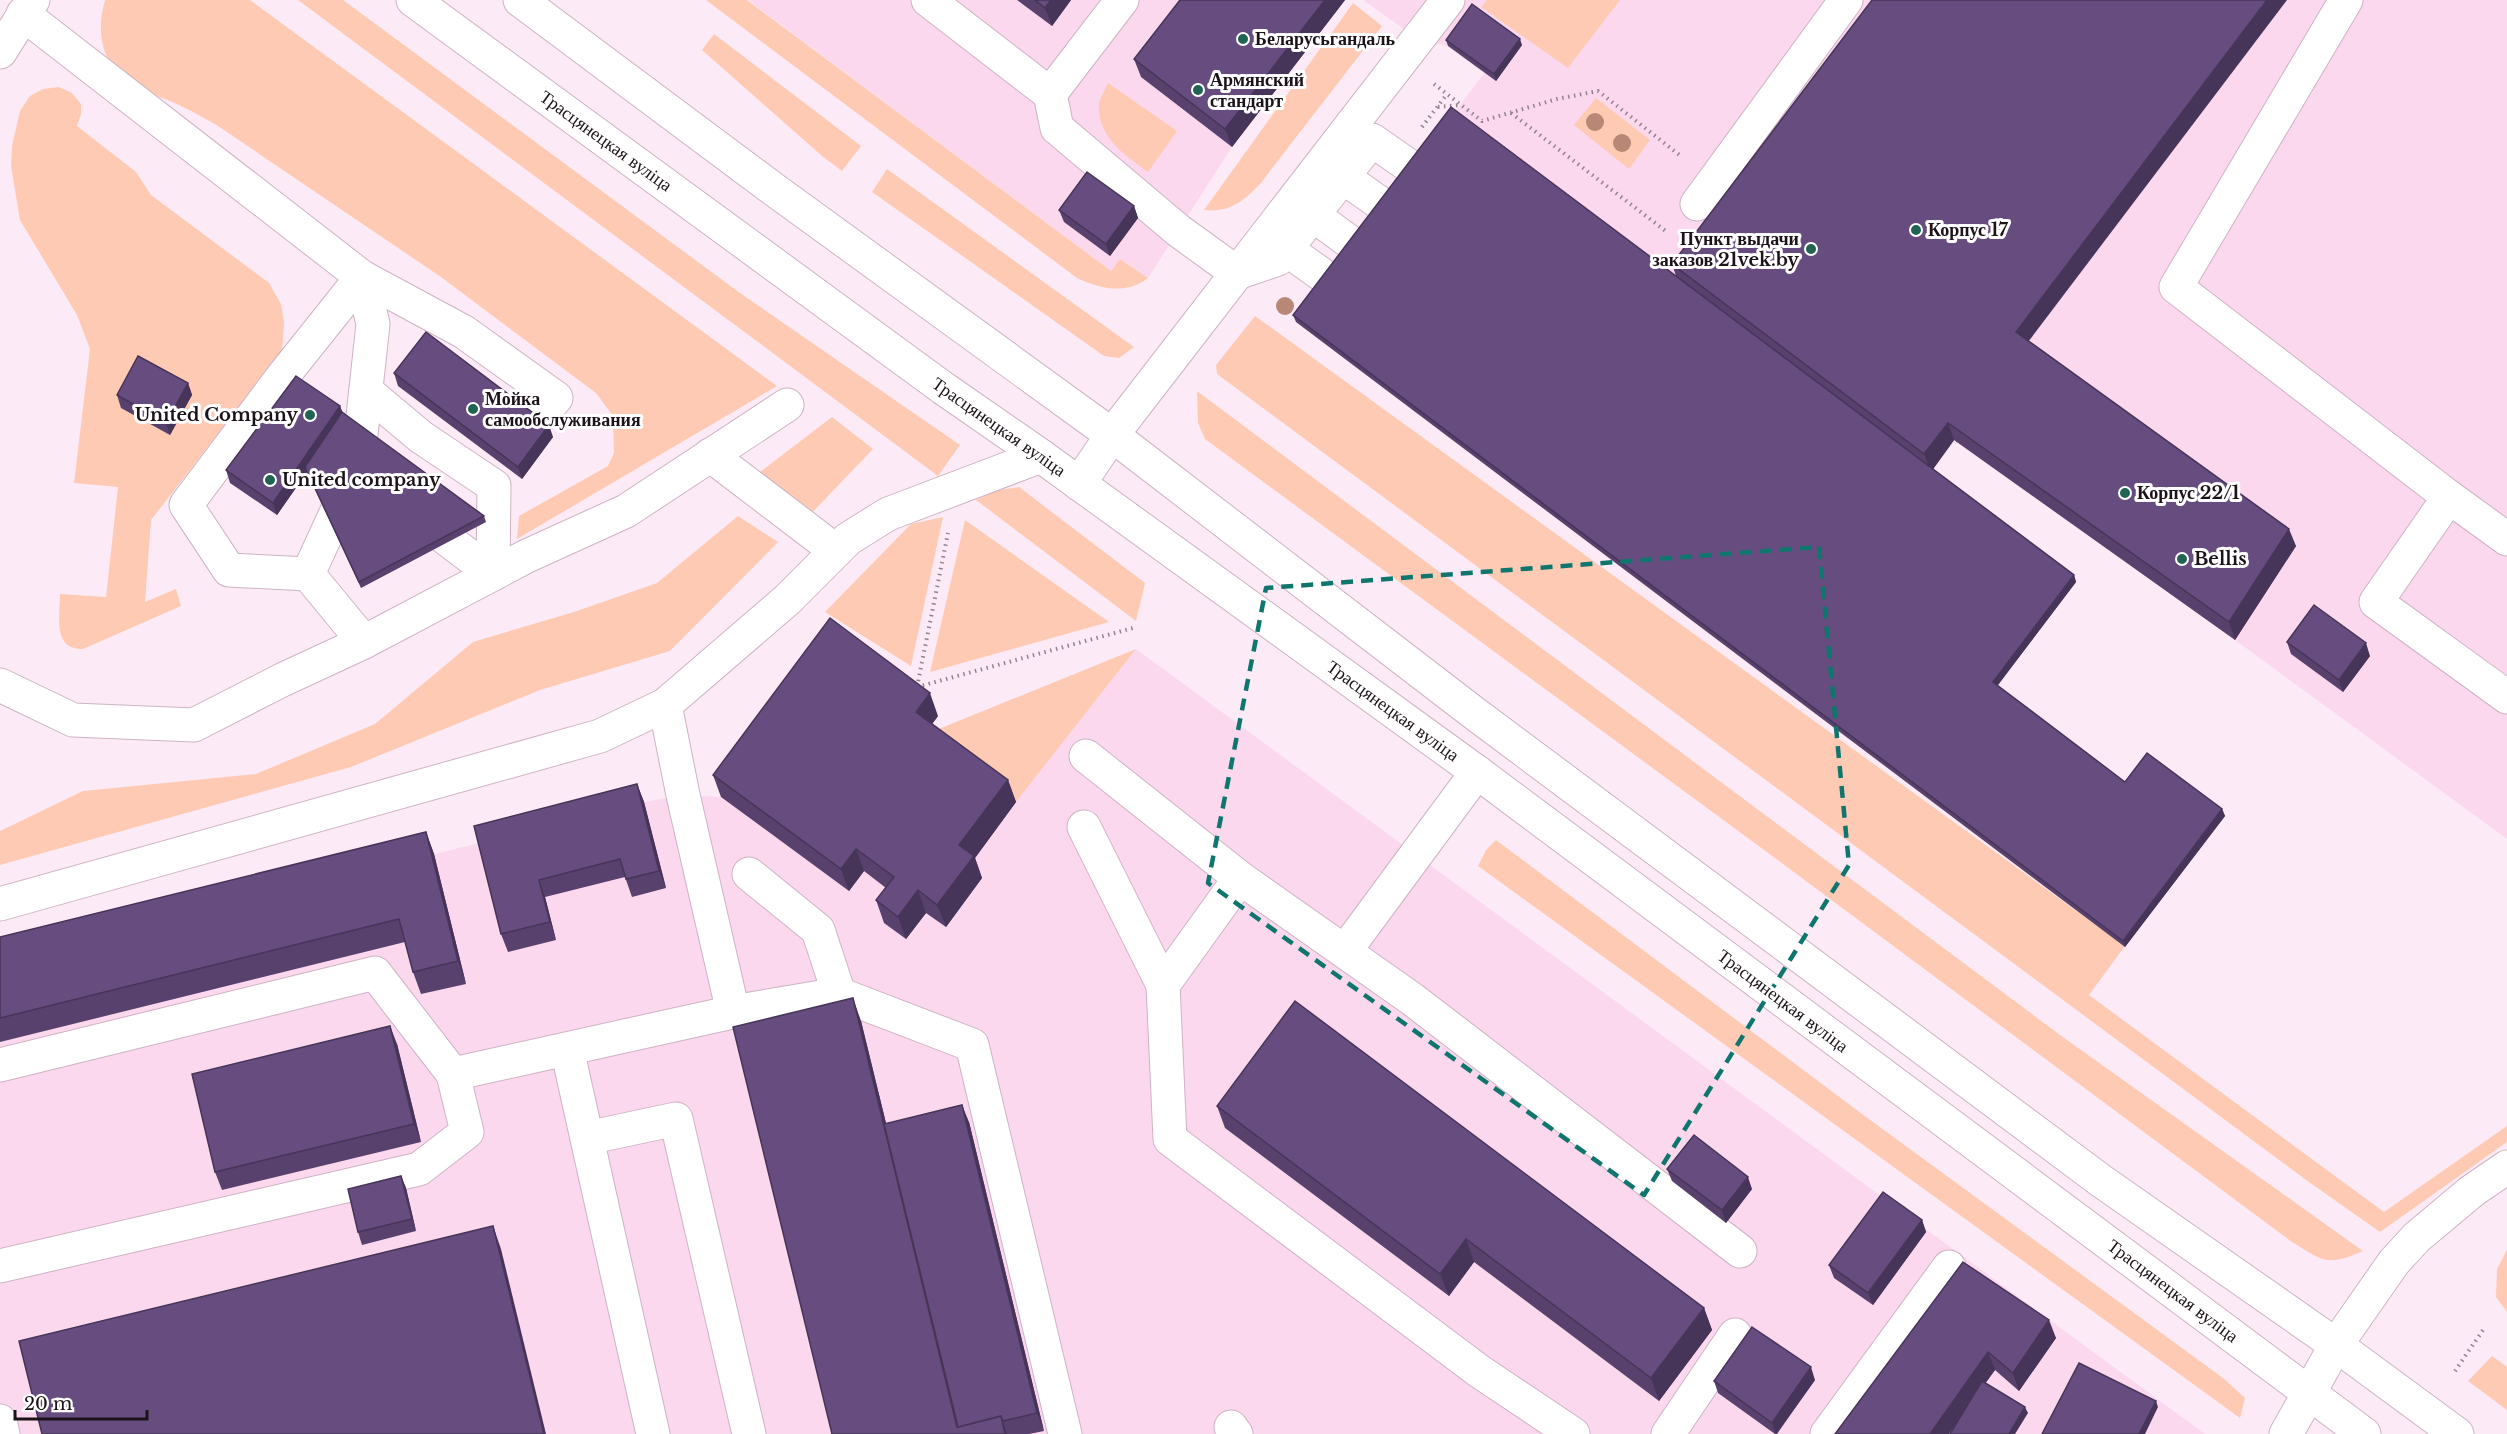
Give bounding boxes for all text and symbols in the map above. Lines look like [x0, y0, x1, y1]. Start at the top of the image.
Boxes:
place label: Беларусьгандаль [1255, 28, 1396, 50]
marker: Беларусьгандаль [1236, 32, 1250, 46]
place label: Армянский стандарт [1210, 69, 1304, 112]
marker: Армянский стандарт [1191, 83, 1205, 97]
street label: Трасцянецкая вуліца [536, 86, 676, 196]
place label: Корпус 17 [1928, 219, 2009, 241]
marker: Корпус 17 [1909, 223, 1923, 237]
place label: Пункт выдачи заказов 21vek.by [1653, 228, 1799, 271]
marker: Пункт выдачи заказов 21vek.by [1804, 242, 1818, 256]
street label: Трасцянецкая вуліца [928, 373, 1070, 481]
place label: Мойка самообслуживания [485, 388, 641, 431]
marker: Мойка самообслуживания [466, 402, 480, 416]
place label: United Company [135, 404, 298, 426]
marker: United Company [303, 408, 317, 422]
place label: United company [282, 469, 441, 491]
marker: United company [263, 473, 277, 487]
place label: Корпус 22/1 [2137, 482, 2240, 504]
marker: Корпус 22/1 [2118, 486, 2132, 500]
place label: Bellis [2194, 548, 2247, 570]
marker: Bellis [2175, 552, 2189, 566]
street label: Трасцянецкая вуліца [1323, 656, 1463, 766]
street label: Трасцянецкая вуліца [1713, 945, 1853, 1057]
street label: Трасцянецкая вуліца [2103, 1235, 2243, 1347]
scale bar [15, 1383, 147, 1421]
text: 20 m [24, 1393, 72, 1415]

